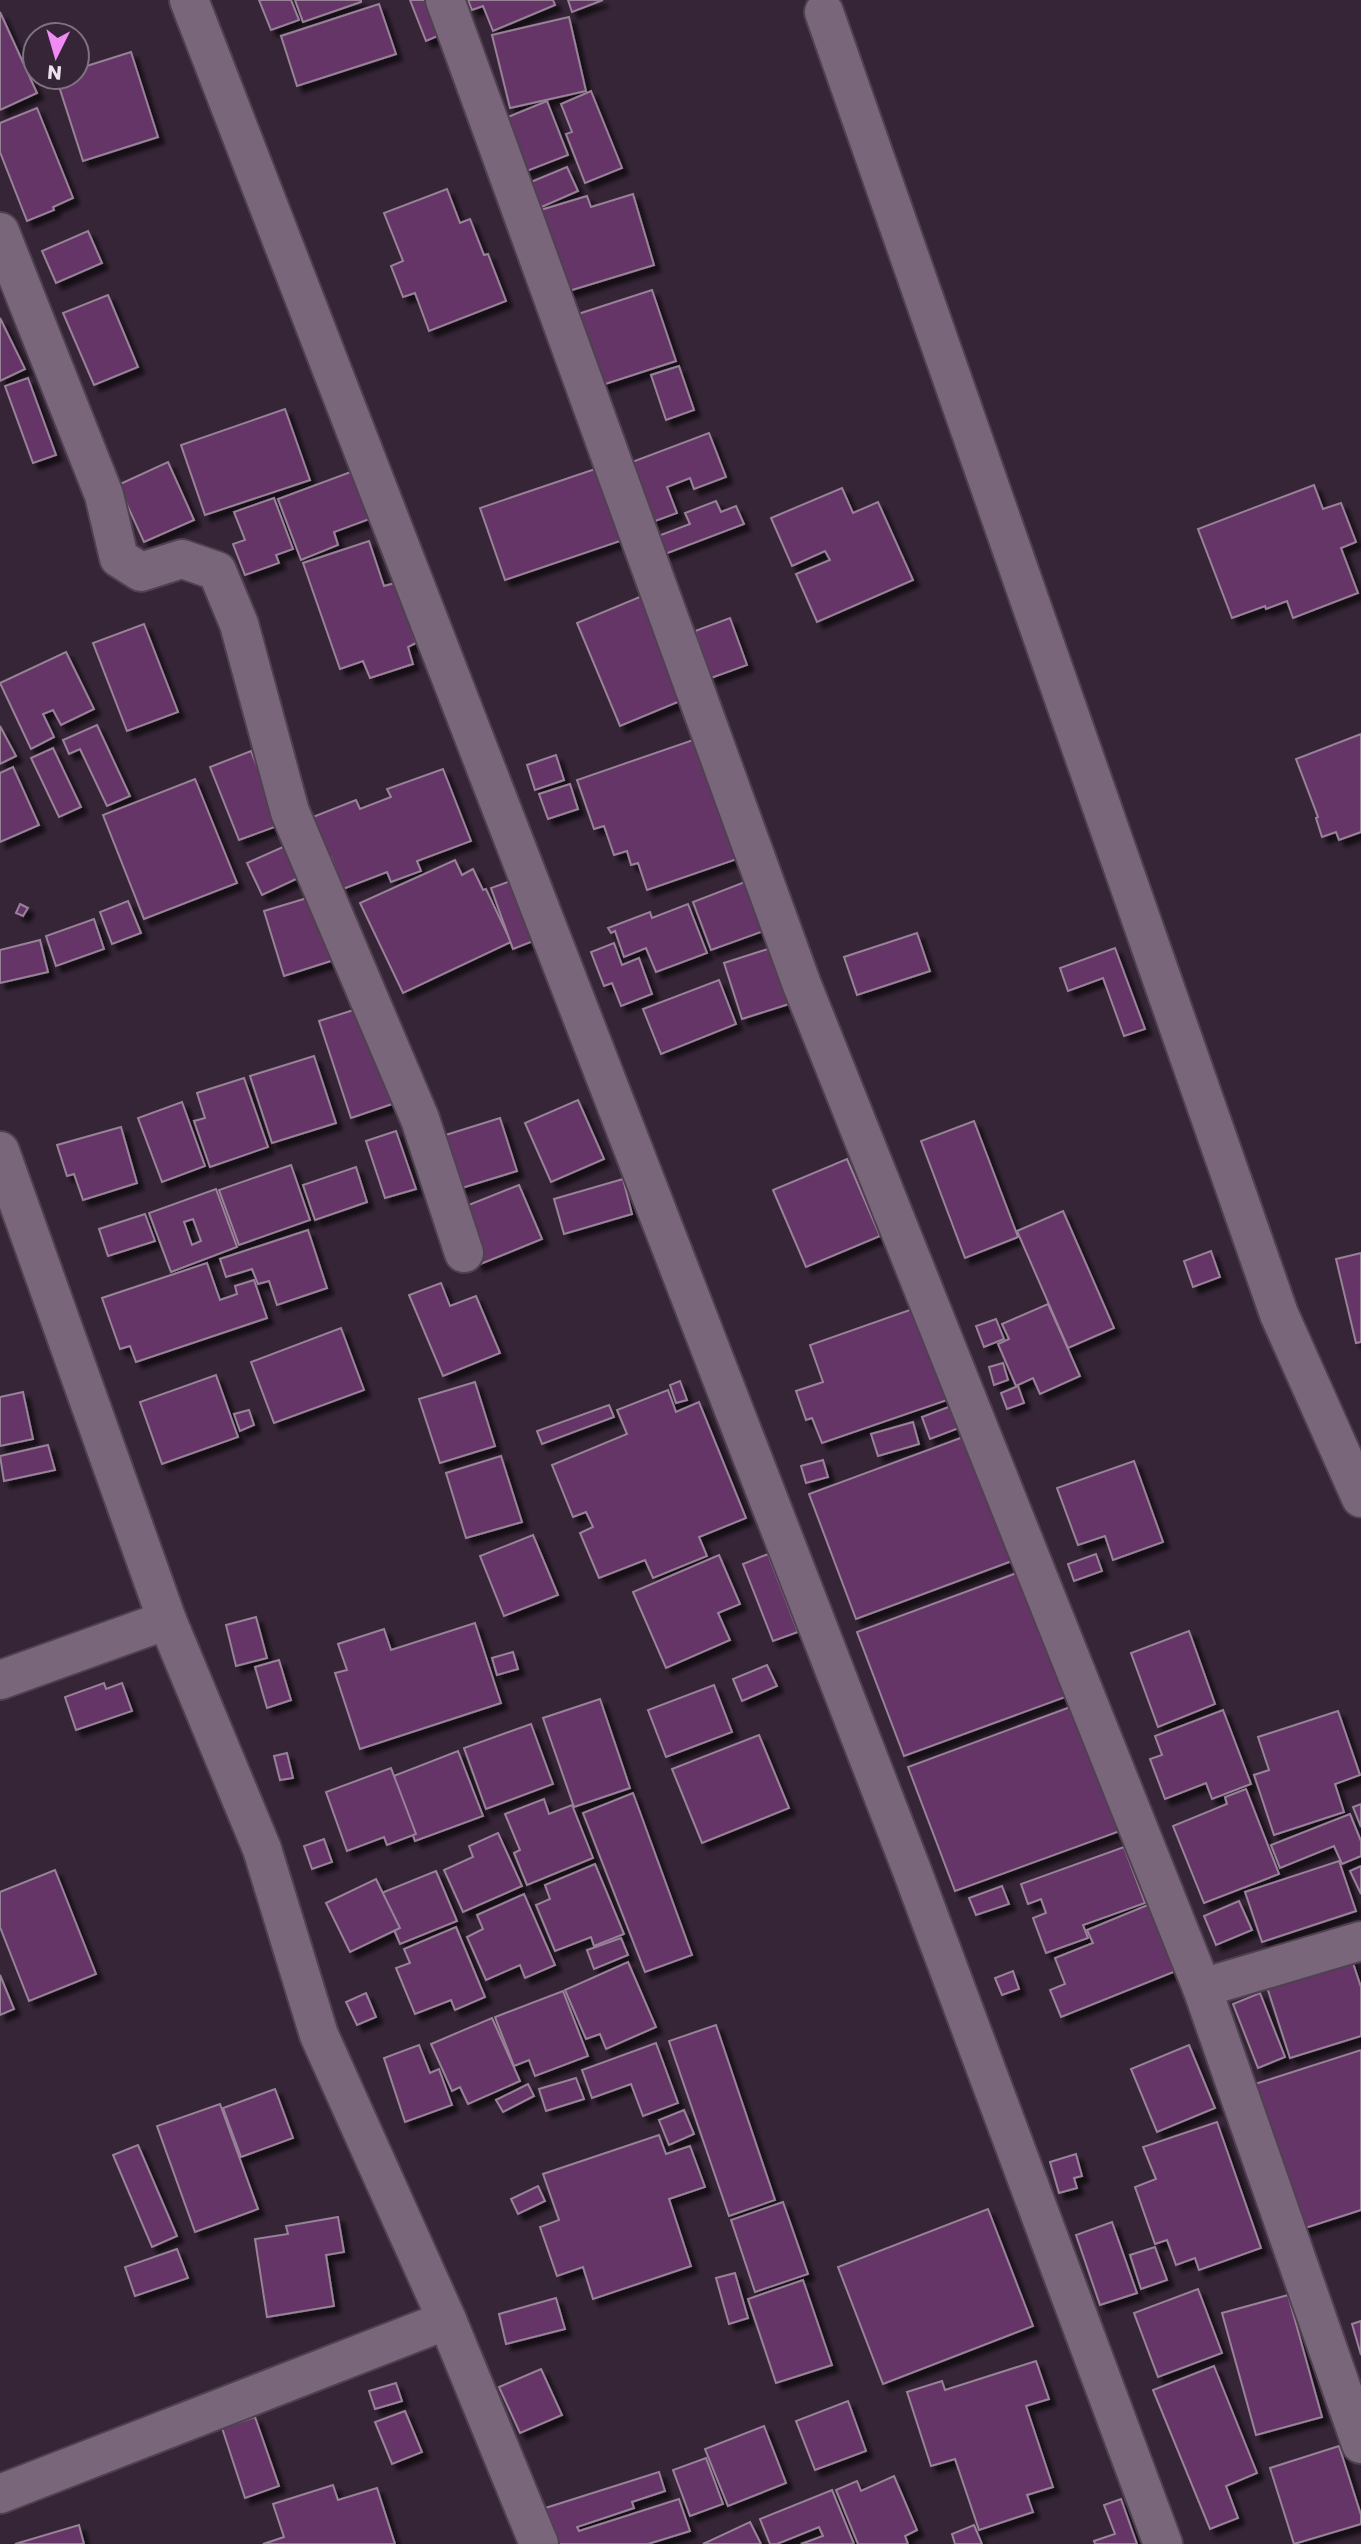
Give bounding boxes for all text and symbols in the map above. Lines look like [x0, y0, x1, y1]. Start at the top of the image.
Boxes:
north arrow [21, 21, 91, 91]
text: N [46, 58, 63, 87]

